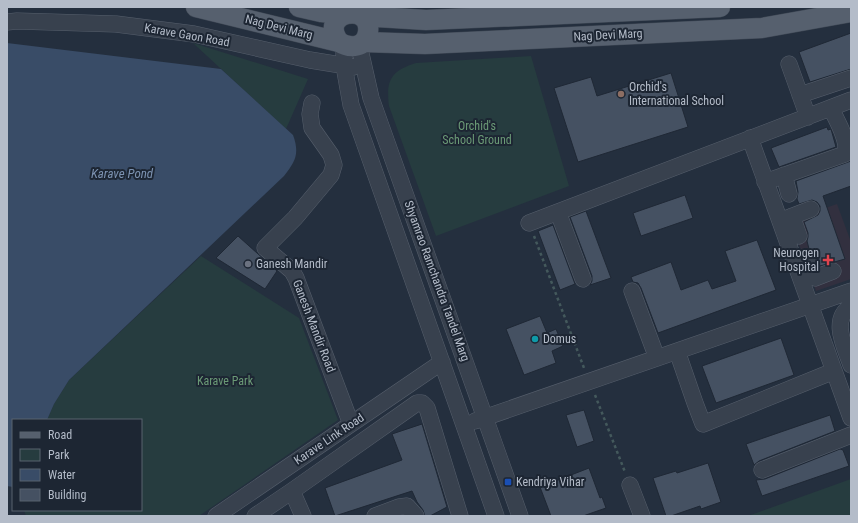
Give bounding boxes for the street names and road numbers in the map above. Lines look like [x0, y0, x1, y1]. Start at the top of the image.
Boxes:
street label: Nag Devi Marg [244, 12, 314, 42]
street label: Karave Gaon Road [143, 21, 231, 49]
street label: Nag Devi Marg [573, 26, 643, 44]
street label: Shyamrao Ramchandra Tandel Marg [401, 199, 473, 363]
street label: Ganesh Mandir Road [290, 278, 338, 374]
street label: Karave Link Road [291, 410, 367, 468]

